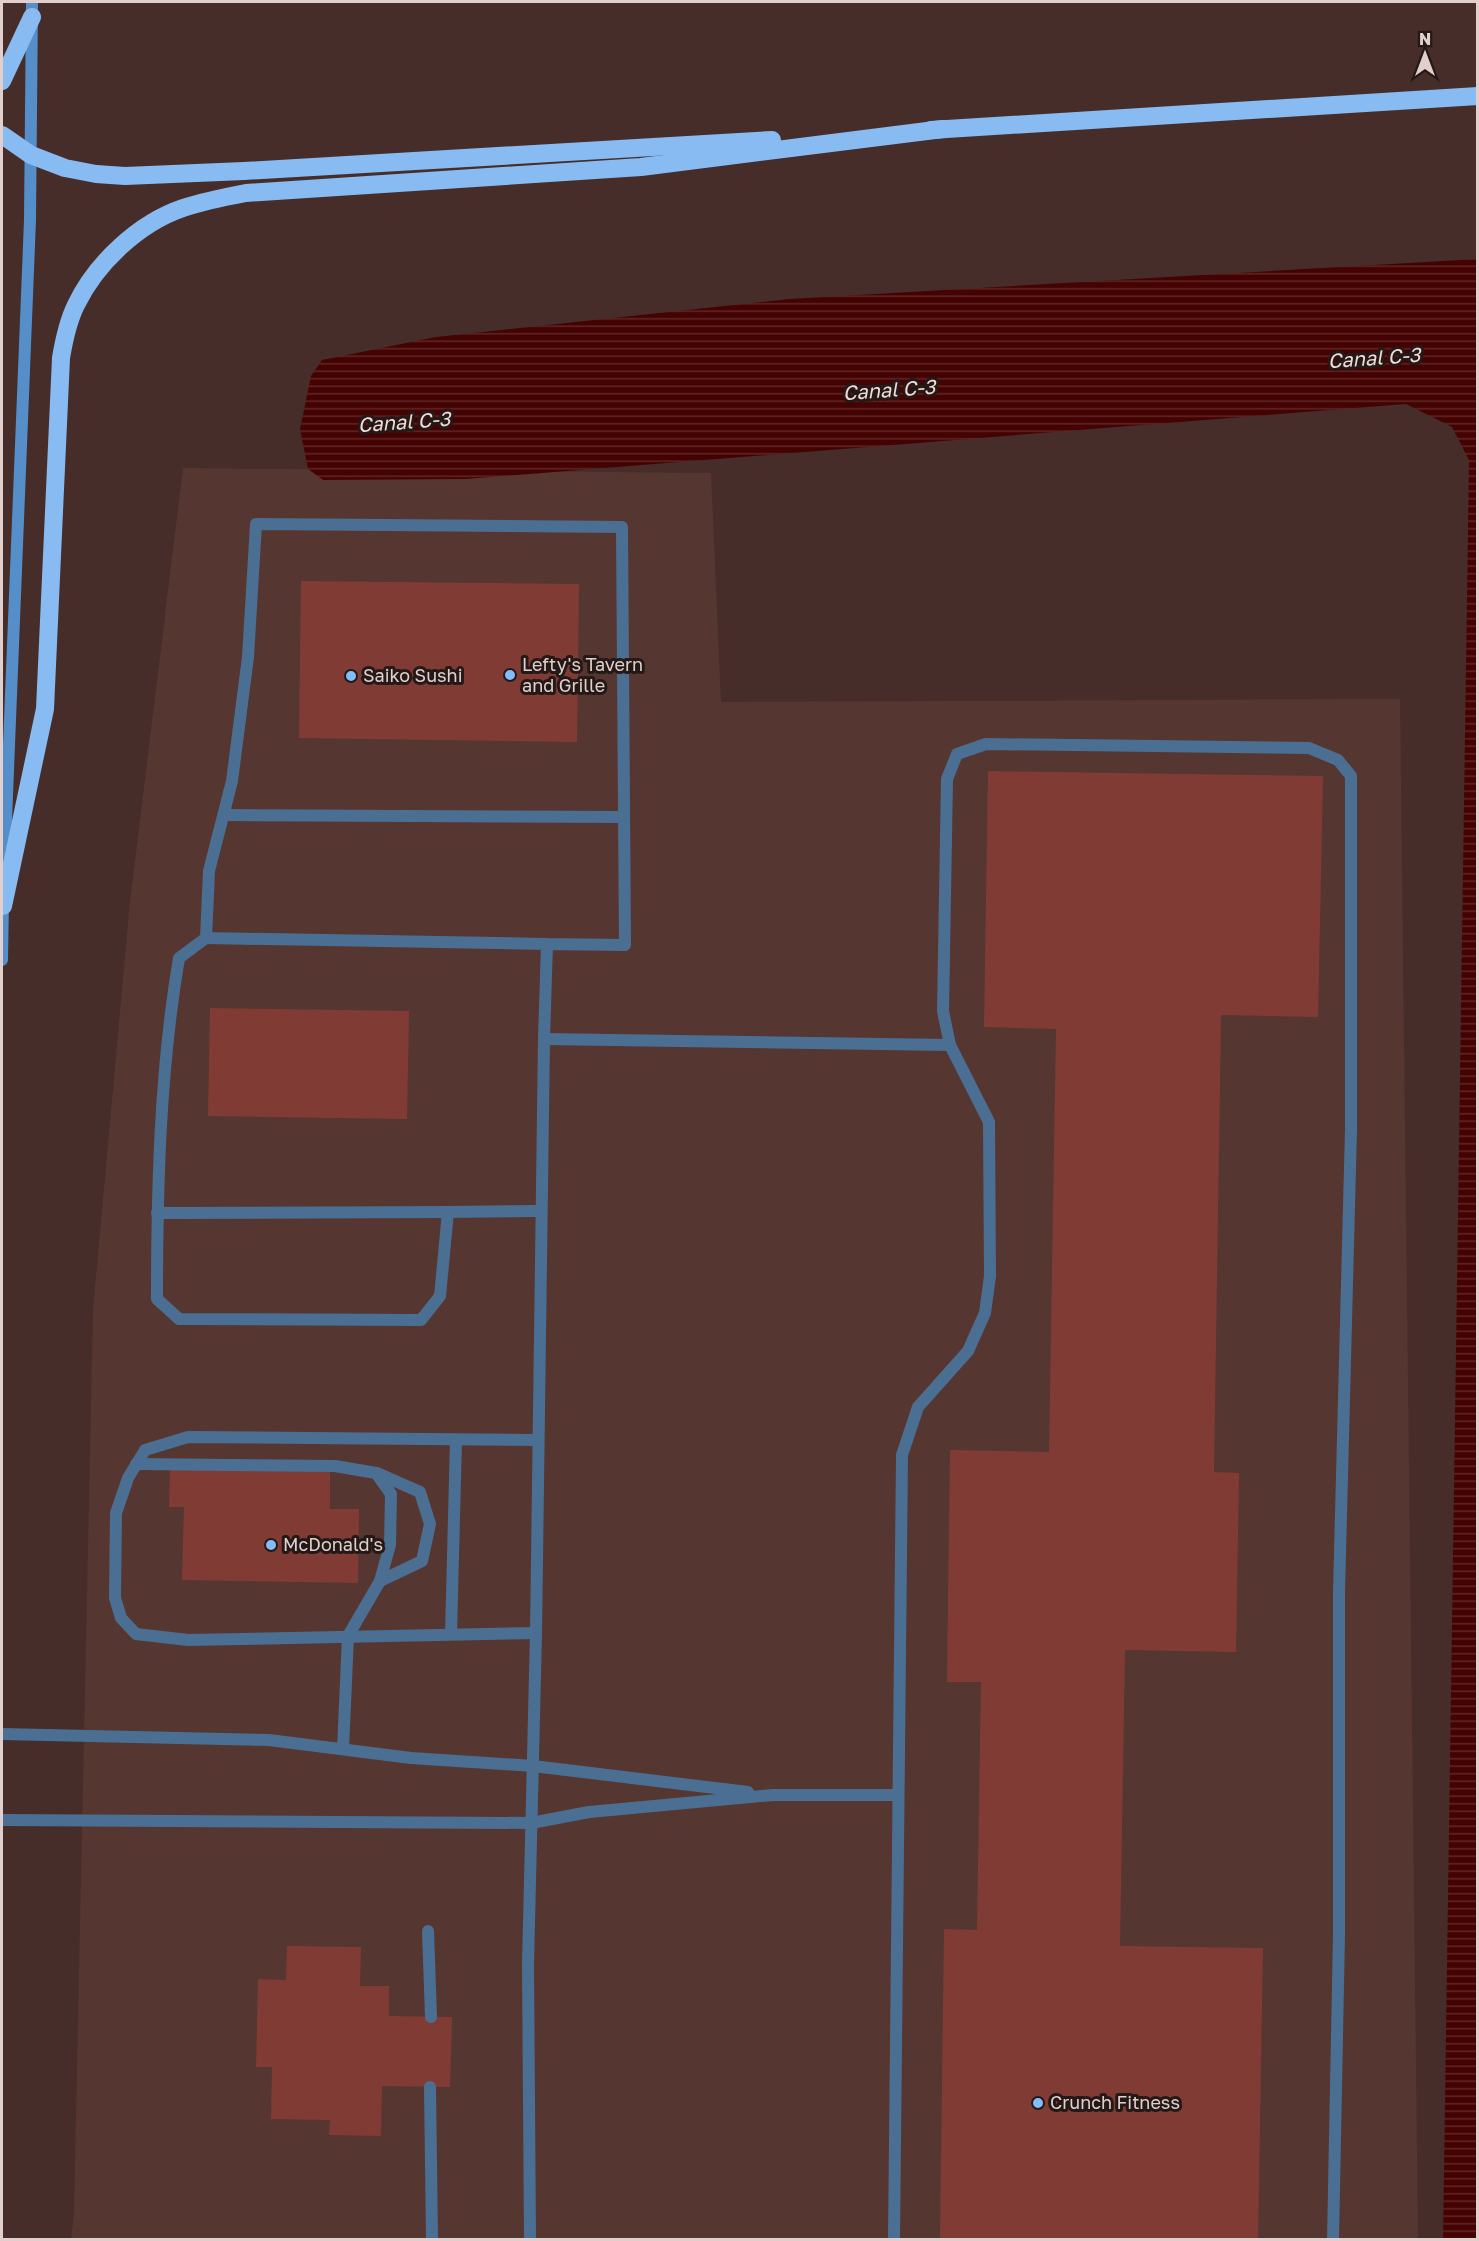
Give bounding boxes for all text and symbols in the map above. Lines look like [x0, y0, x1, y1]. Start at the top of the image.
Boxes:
north arrow [1395, 24, 1455, 84]
text: N [1419, 29, 1431, 49]
water label: Canal C-3 [1327, 342, 1423, 372]
water label: Canal C-3 [842, 374, 938, 404]
water label: Canal C-3 [357, 406, 453, 436]
place label: Lefty's Tavern and Grille [522, 653, 643, 696]
place label: Saiko Sushi [363, 664, 462, 686]
marker: Lefty's Tavern and Grille [503, 668, 517, 682]
marker: Saiko Sushi [344, 669, 358, 683]
place label: McDonald's [283, 1533, 383, 1555]
marker: McDonald's [264, 1538, 278, 1552]
place label: Crunch Fitness [1050, 2091, 1180, 2113]
marker: Crunch Fitness [1031, 2096, 1045, 2110]

